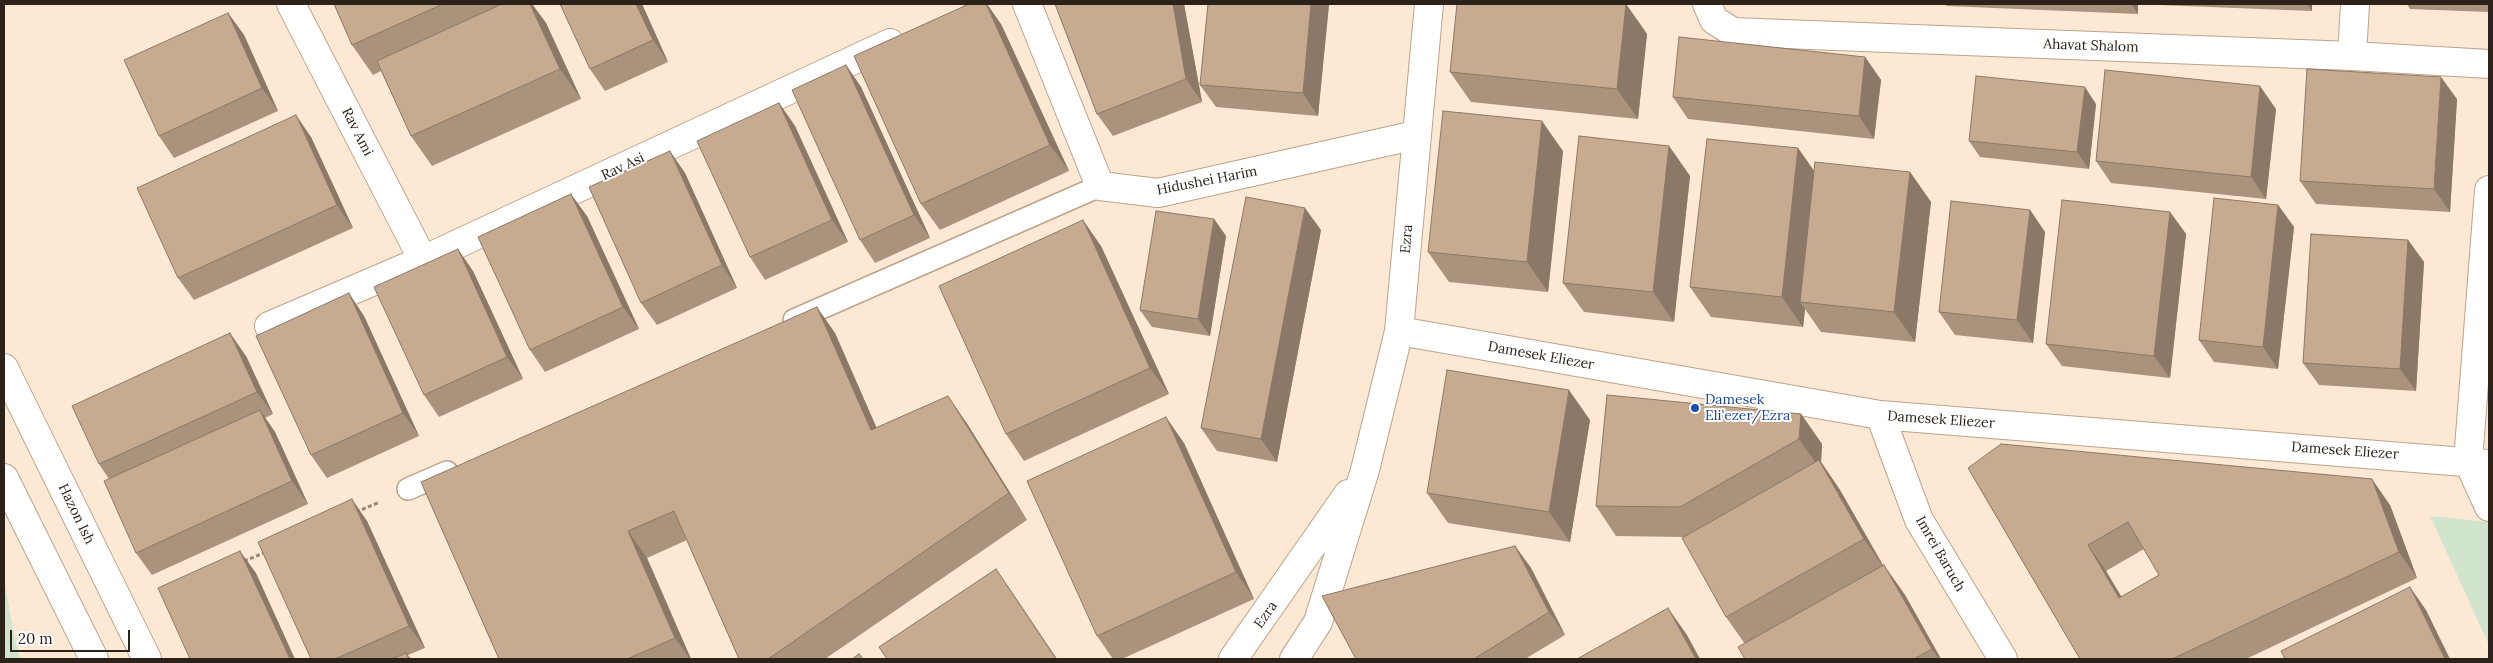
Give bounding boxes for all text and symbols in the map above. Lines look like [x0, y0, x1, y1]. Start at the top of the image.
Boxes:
street label: Ahavat Shalom [2043, 36, 2139, 56]
street label: Rav Ami [338, 105, 376, 159]
street label: Rav Asi [599, 150, 647, 184]
street label: Hidushei Harim [1155, 163, 1259, 199]
street label: Ezra [1397, 224, 1417, 254]
street label: Damesek Eliezer [1487, 338, 1595, 374]
place label: Damesek Eli'ezer/Ezra [1705, 392, 1790, 424]
marker: Damesek Eli'ezer/Ezra [1689, 402, 1701, 414]
street label: Damesek Eliezer [1887, 408, 1995, 432]
street label: Damesek Eliezer [2291, 439, 2399, 463]
street label: Hazon Ish [54, 481, 98, 547]
street label: Imrei Baruch [1912, 513, 1968, 595]
street label: Ezra [1251, 598, 1281, 632]
scale bar [12, 620, 132, 652]
text: 20 m [18, 629, 53, 648]

